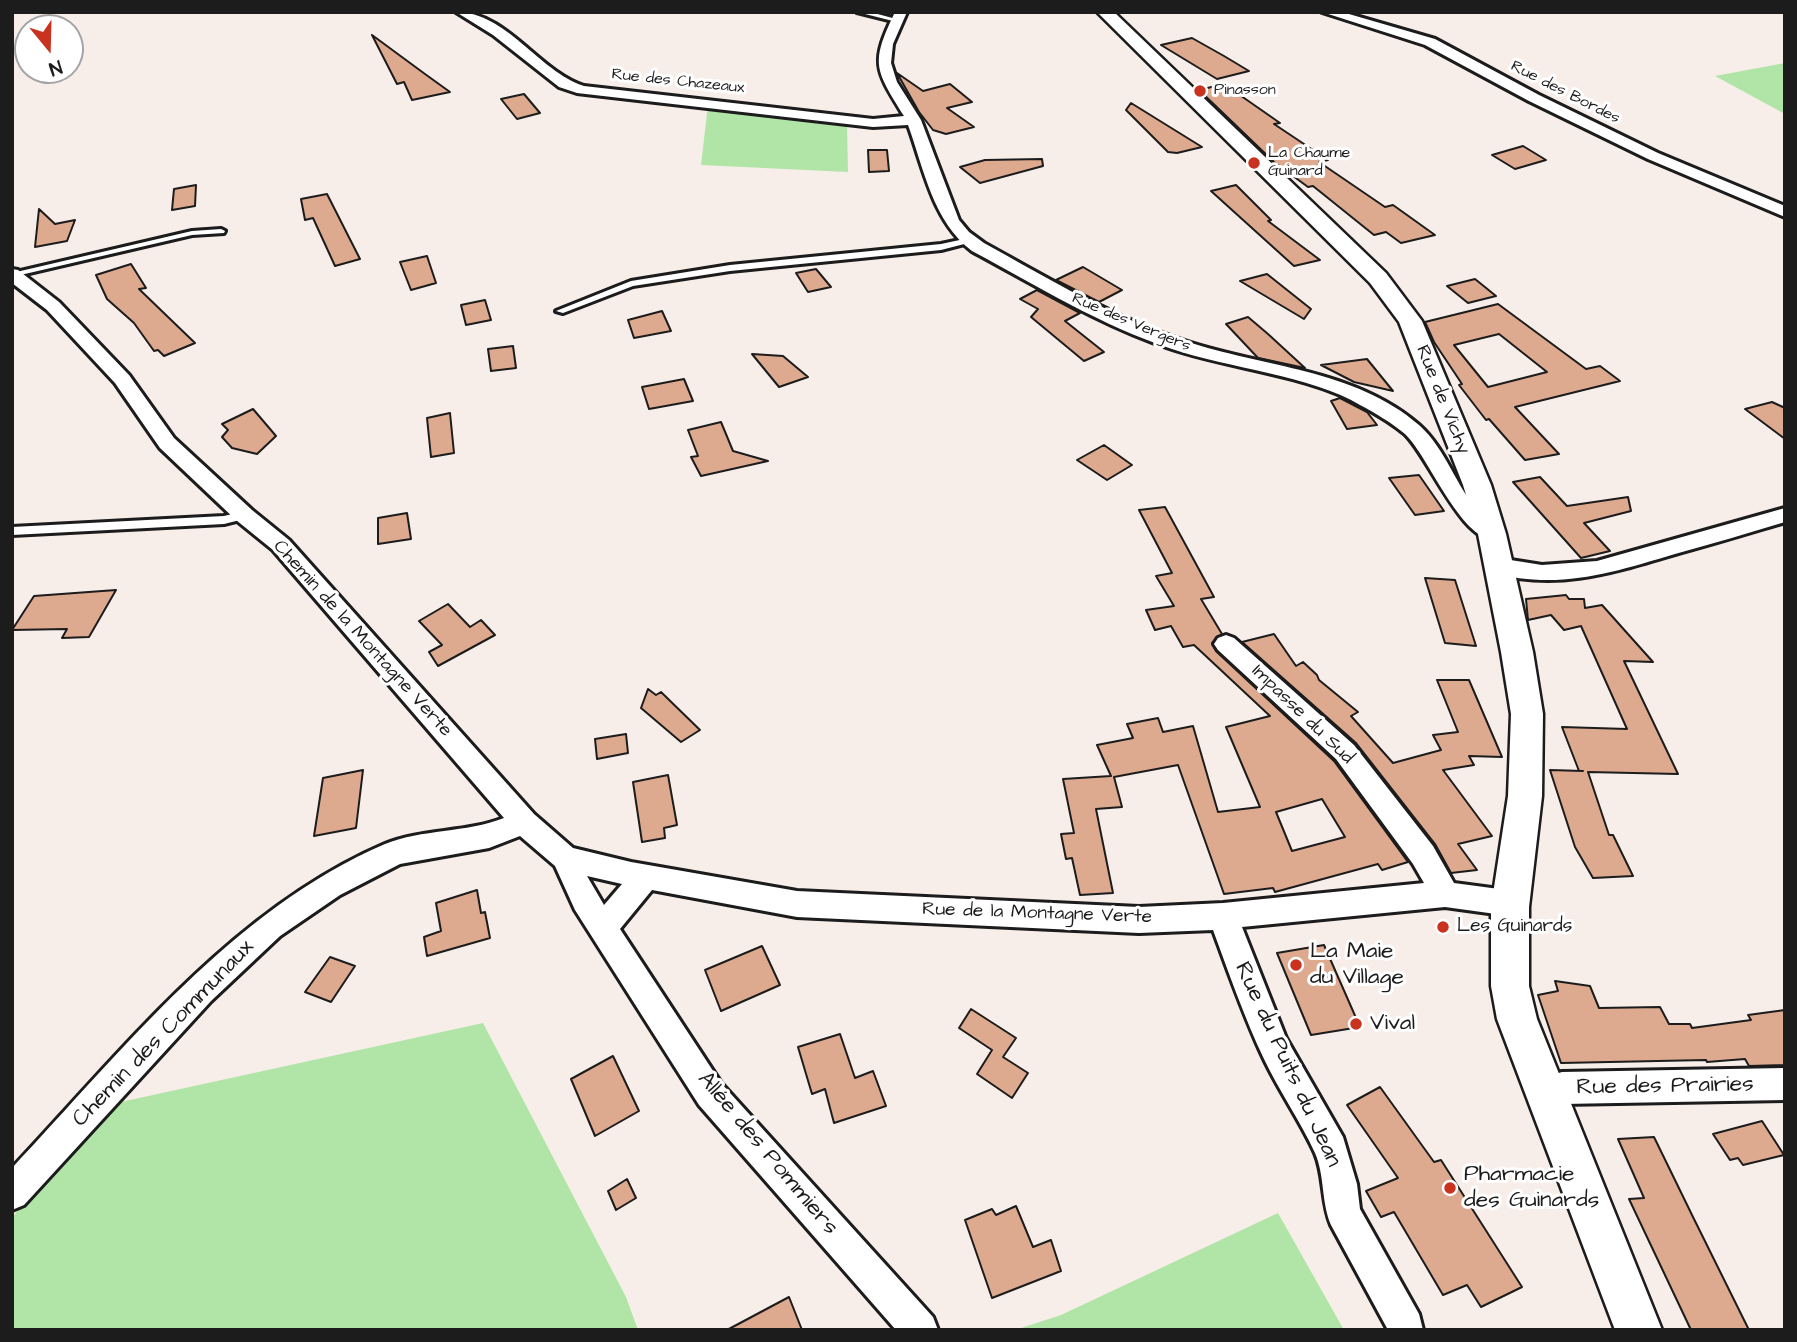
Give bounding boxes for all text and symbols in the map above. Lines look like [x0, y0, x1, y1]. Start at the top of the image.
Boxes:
north arrow [14, 14, 84, 84]
text: N [45, 53, 65, 82]
street label: Rue des Bordes [1507, 57, 1623, 129]
street label: Rue des Chazeaux [611, 65, 745, 99]
place label: Pinasson [1214, 81, 1276, 101]
marker: Pinasson [1192, 83, 1208, 99]
place label: La Chaume Guinard [1268, 144, 1350, 182]
marker: La Chaume Guinard [1246, 155, 1262, 171]
street label: Rue des Vergers [1069, 289, 1193, 357]
street label: Rue de Vichy [1410, 342, 1474, 458]
street label: Chemin de la Montagne Verte [268, 536, 456, 742]
street label: Impasse du Sud [1246, 660, 1358, 770]
street label: Rue de la Montagne Verte [922, 899, 1152, 929]
place label: Les Guinards [1457, 916, 1572, 938]
marker: Les Guinards [1435, 919, 1451, 935]
street label: Chemin des Communaux [67, 935, 261, 1133]
place label: La Maie du Village [1310, 938, 1404, 992]
marker: La Maie du Village [1288, 957, 1304, 973]
street label: Rue du Puits du Jean [1227, 958, 1347, 1172]
place label: Vival [1370, 1010, 1415, 1038]
marker: Vival [1348, 1016, 1364, 1032]
street label: Allée des Pommiers [691, 1067, 843, 1241]
street label: Rue des Prairies [1576, 1072, 1754, 1102]
place label: Pharmacie des Guinards [1464, 1161, 1599, 1215]
marker: Pharmacie des Guinards [1442, 1180, 1458, 1196]

